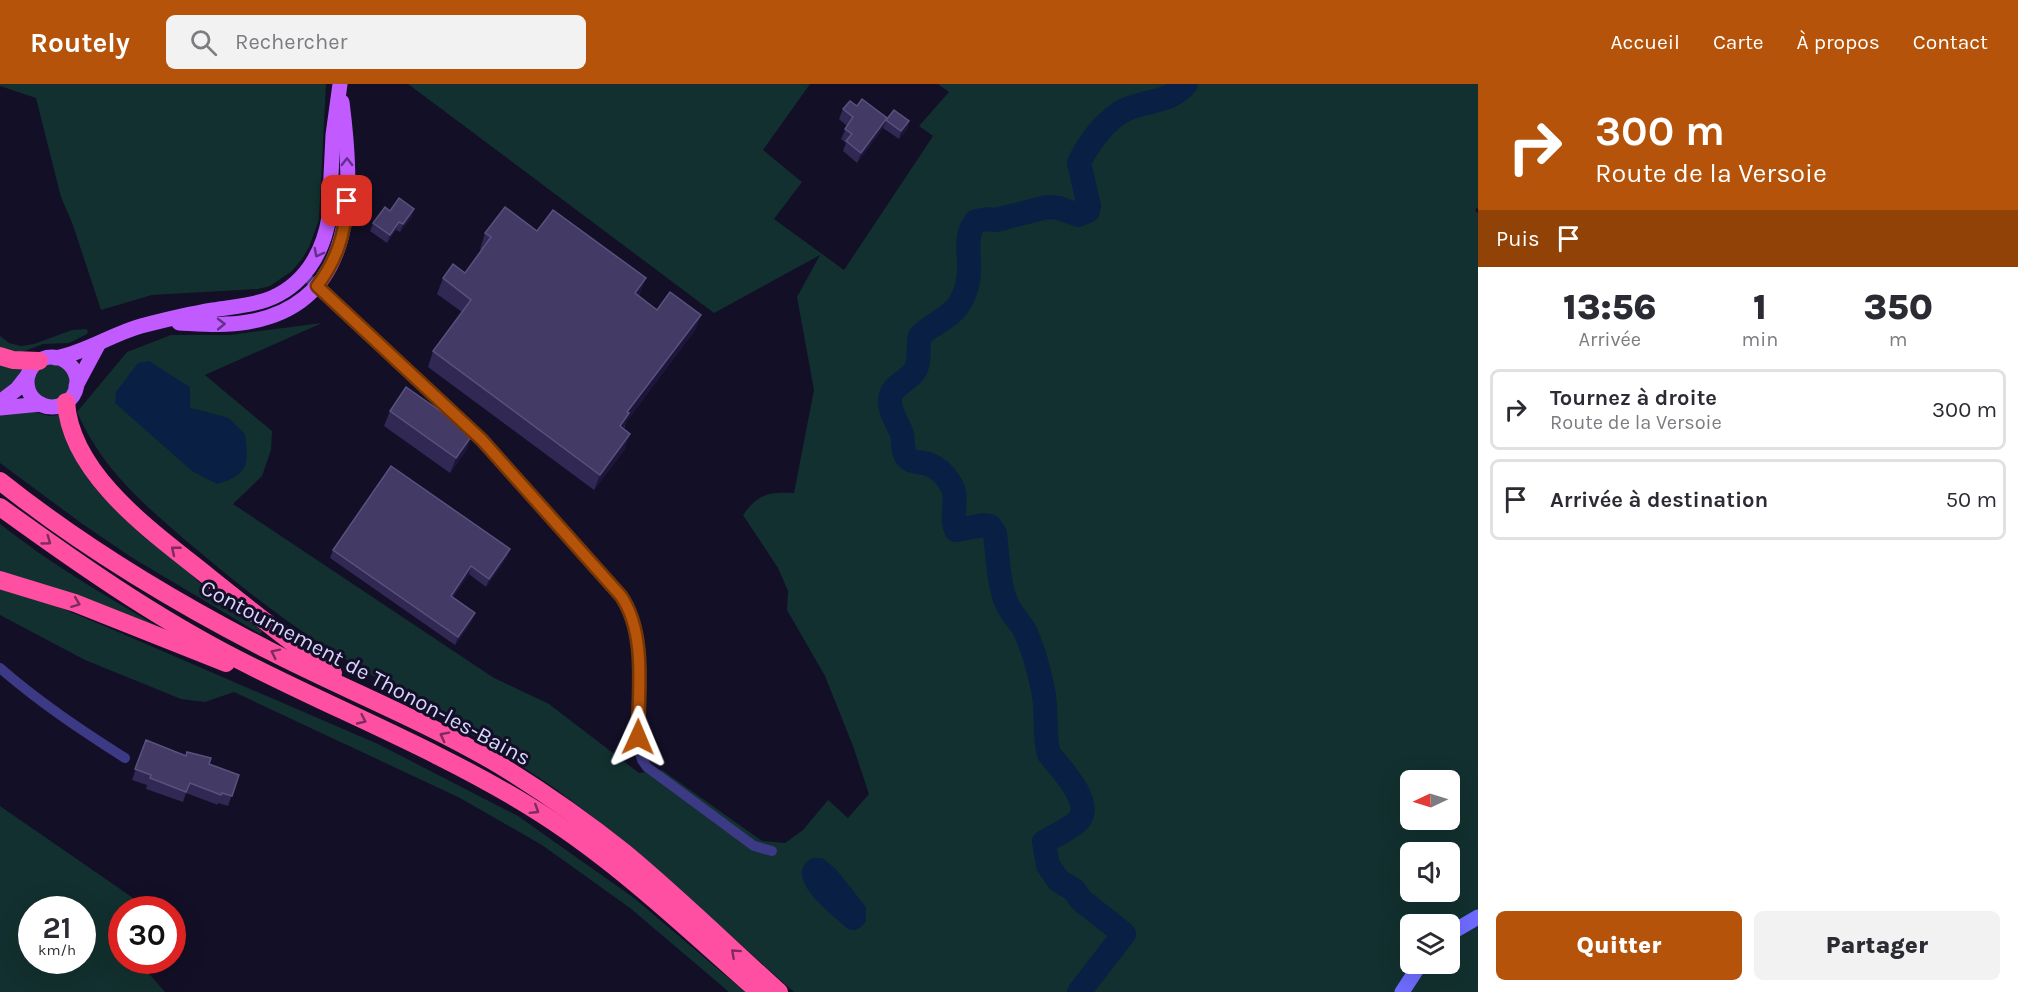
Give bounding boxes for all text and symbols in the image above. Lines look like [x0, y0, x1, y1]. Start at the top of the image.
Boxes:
search box [166, 15, 586, 69]
text: Routely [30, 26, 130, 59]
icon: search [187, 26, 220, 59]
text: Rechercher [235, 29, 347, 55]
text: Accueil [1611, 30, 1680, 54]
text: Carte [1713, 30, 1764, 54]
text: À propos [1797, 30, 1880, 54]
text: Contact [1913, 30, 1988, 54]
text: 300 m [1595, 106, 1725, 156]
icon: right [1496, 108, 1574, 186]
one-way arrow [341, 157, 353, 166]
text: Route de la Versoie [1595, 157, 1827, 189]
pin [321, 175, 372, 226]
icon: arrive [330, 184, 363, 217]
icon: arrive [1552, 222, 1585, 255]
text: Puis [1496, 226, 1540, 252]
one-way arrow [314, 247, 325, 258]
text: 13:56 [1563, 286, 1656, 328]
text: 1 [1753, 286, 1767, 328]
text: 350 [1863, 286, 1933, 328]
one-way arrow [217, 318, 226, 330]
text: Arrivée [1579, 328, 1641, 351]
text: min [1742, 328, 1778, 351]
text: m [1889, 328, 1908, 351]
text: Tournez à droite [1550, 385, 1717, 411]
icon: right [1499, 393, 1532, 426]
text: 300 m [1932, 397, 1997, 423]
text: Route de la Versoie [1550, 411, 1722, 434]
icon: arrive [1499, 483, 1532, 516]
text: Arrivée à destination [1550, 487, 1768, 513]
text: 50 m [1946, 487, 1997, 513]
one-way arrow [41, 534, 52, 545]
one-way arrow [171, 546, 182, 557]
street label: Contournement de Thonon-les-Bains [196, 575, 535, 771]
one-way arrow [70, 596, 81, 609]
one-way arrow [271, 649, 282, 661]
position arrow [606, 705, 670, 769]
one-way arrow [355, 712, 366, 724]
one-way arrow [440, 732, 451, 744]
north arrow [1400, 770, 1460, 830]
map controls [1400, 770, 1460, 974]
one-way arrow [528, 803, 539, 814]
button: sound [1400, 842, 1460, 902]
speed limit sign: 30 [108, 896, 186, 974]
text: 21 [43, 910, 71, 946]
button: Quitter [1496, 911, 1742, 980]
button: Partager [1754, 911, 2000, 980]
button: layers [1400, 914, 1460, 974]
text: km/h [38, 941, 76, 959]
one-way arrow [731, 949, 742, 960]

